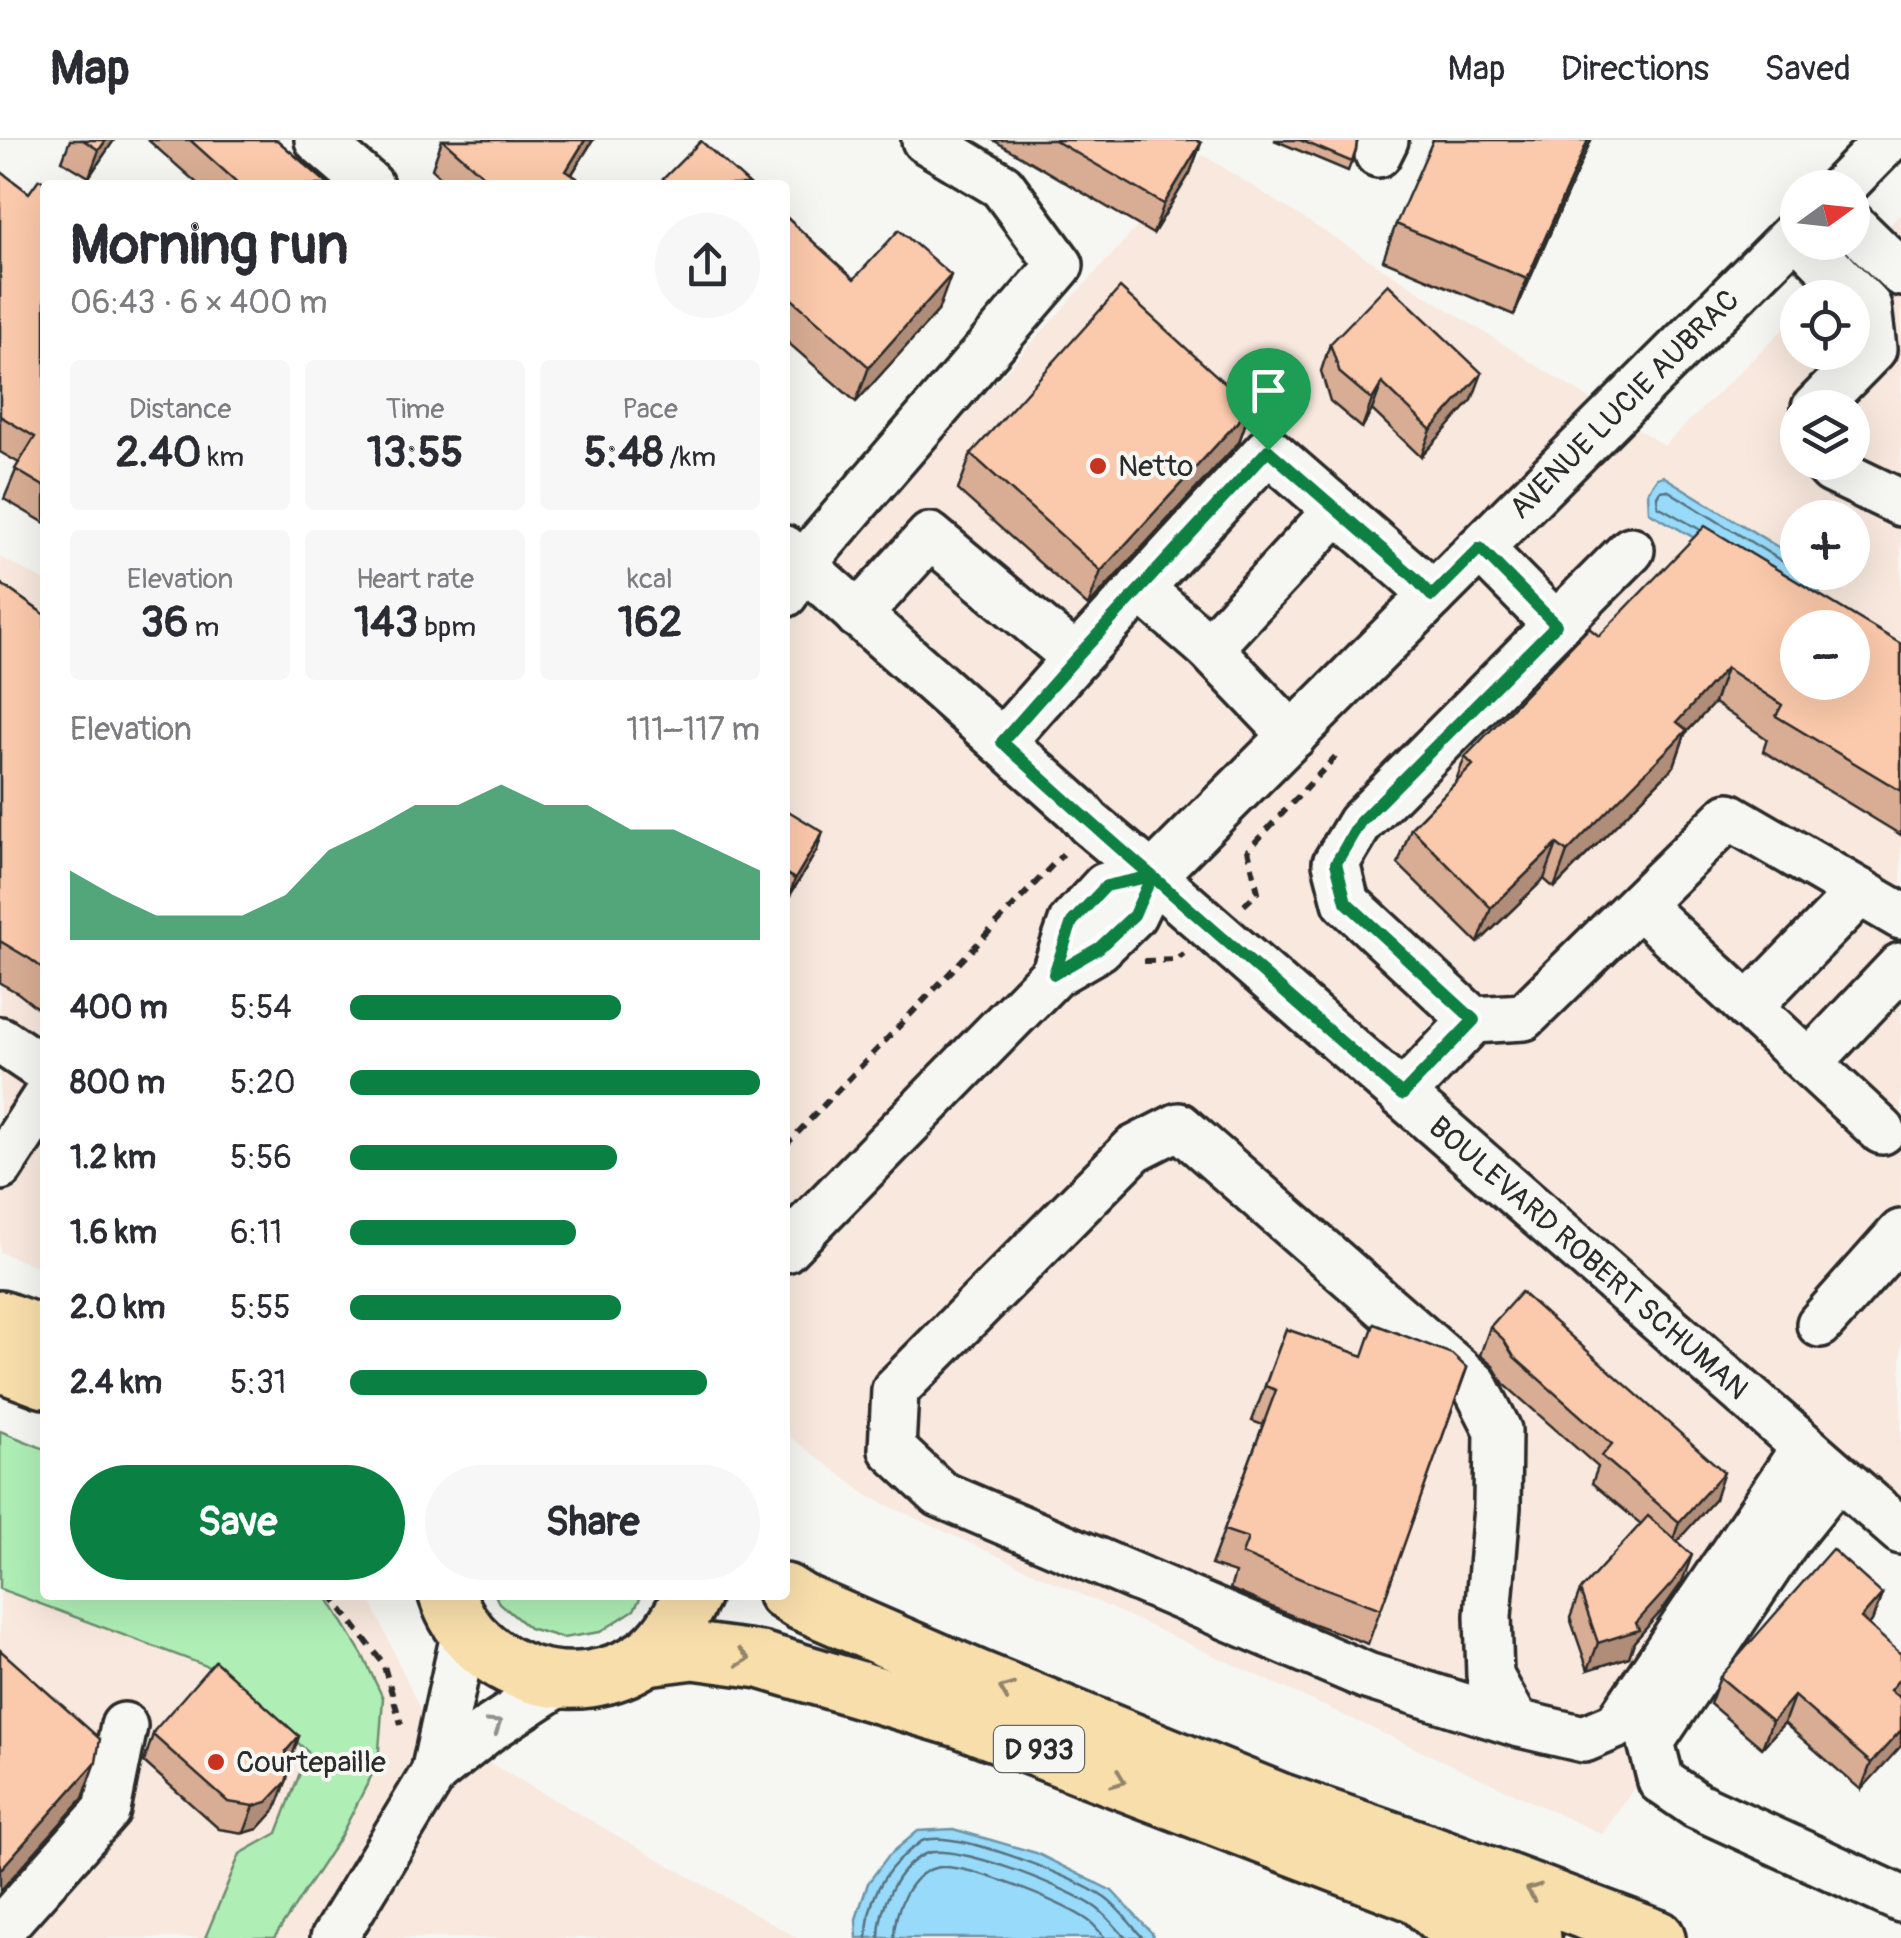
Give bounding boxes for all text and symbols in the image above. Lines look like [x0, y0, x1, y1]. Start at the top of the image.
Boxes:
text: Map [50, 39, 130, 99]
text: Map [1448, 47, 1506, 91]
text: Directions [1561, 47, 1709, 91]
text: Saved [1764, 47, 1851, 91]
north arrow [1780, 170, 1870, 260]
map controls [1780, 170, 1870, 700]
text: Morning run [70, 211, 348, 280]
button: share [655, 213, 760, 318]
button: locate [1780, 280, 1870, 370]
street label: AVENUE LUCIE AUBRAC [1502, 282, 1747, 527]
text: 06:43 · 6 × 400 m [70, 283, 327, 323]
pin [1226, 348, 1311, 451]
icon: arrive [1241, 363, 1296, 418]
button: layers [1780, 390, 1870, 480]
text: Distance [129, 392, 231, 427]
text: Time [386, 392, 444, 427]
text: Pace [622, 392, 678, 427]
text: 2.40 [116, 427, 202, 479]
text: 13:55 [367, 427, 463, 479]
text: 5:48 [584, 427, 663, 479]
text: km [202, 440, 244, 475]
text: /km [663, 440, 716, 475]
place label: Netto [1118, 448, 1193, 485]
marker: Netto [1087, 455, 1109, 477]
button: + [1780, 500, 1870, 590]
text: Elevation [127, 562, 233, 597]
text: Heart rate [356, 562, 474, 597]
text: kcal [627, 562, 673, 597]
text: 36 [141, 597, 188, 649]
text: 143 [354, 597, 418, 649]
text: 162 [618, 597, 682, 649]
text: m [188, 610, 219, 645]
text: bpm [418, 610, 476, 645]
button: − [1780, 610, 1870, 700]
text: Elevation [70, 710, 192, 750]
text: 111–117 m [626, 710, 760, 750]
text: 400 m [70, 988, 168, 1028]
text: 5:54 [230, 988, 292, 1028]
text: 800 m [70, 1063, 165, 1103]
text: 5:20 [230, 1063, 296, 1103]
street label: BOULEVARD ROBERT SCHUMAN [1421, 1109, 1756, 1408]
text: 1.2 km [70, 1138, 156, 1178]
text: 5:56 [230, 1138, 292, 1178]
text: 1.6 km [70, 1213, 157, 1253]
text: 6:11 [230, 1213, 282, 1253]
text: 2.0 km [70, 1288, 165, 1328]
text: 5:55 [230, 1288, 291, 1328]
text: 2.4 km [70, 1363, 162, 1403]
text: 5:31 [230, 1363, 286, 1403]
button: Save [70, 1465, 405, 1580]
button: Share [425, 1465, 760, 1580]
one-way arrow [735, 1647, 752, 1668]
one-way arrow [998, 1682, 1016, 1702]
one-way arrow [484, 1719, 503, 1737]
road number: D 933 [994, 1726, 1084, 1772]
place label: Courtepaille [236, 1744, 386, 1781]
marker: Courtepaille [205, 1751, 227, 1773]
one-way arrow [1109, 1768, 1126, 1789]
one-way arrow [1525, 1883, 1542, 1903]

